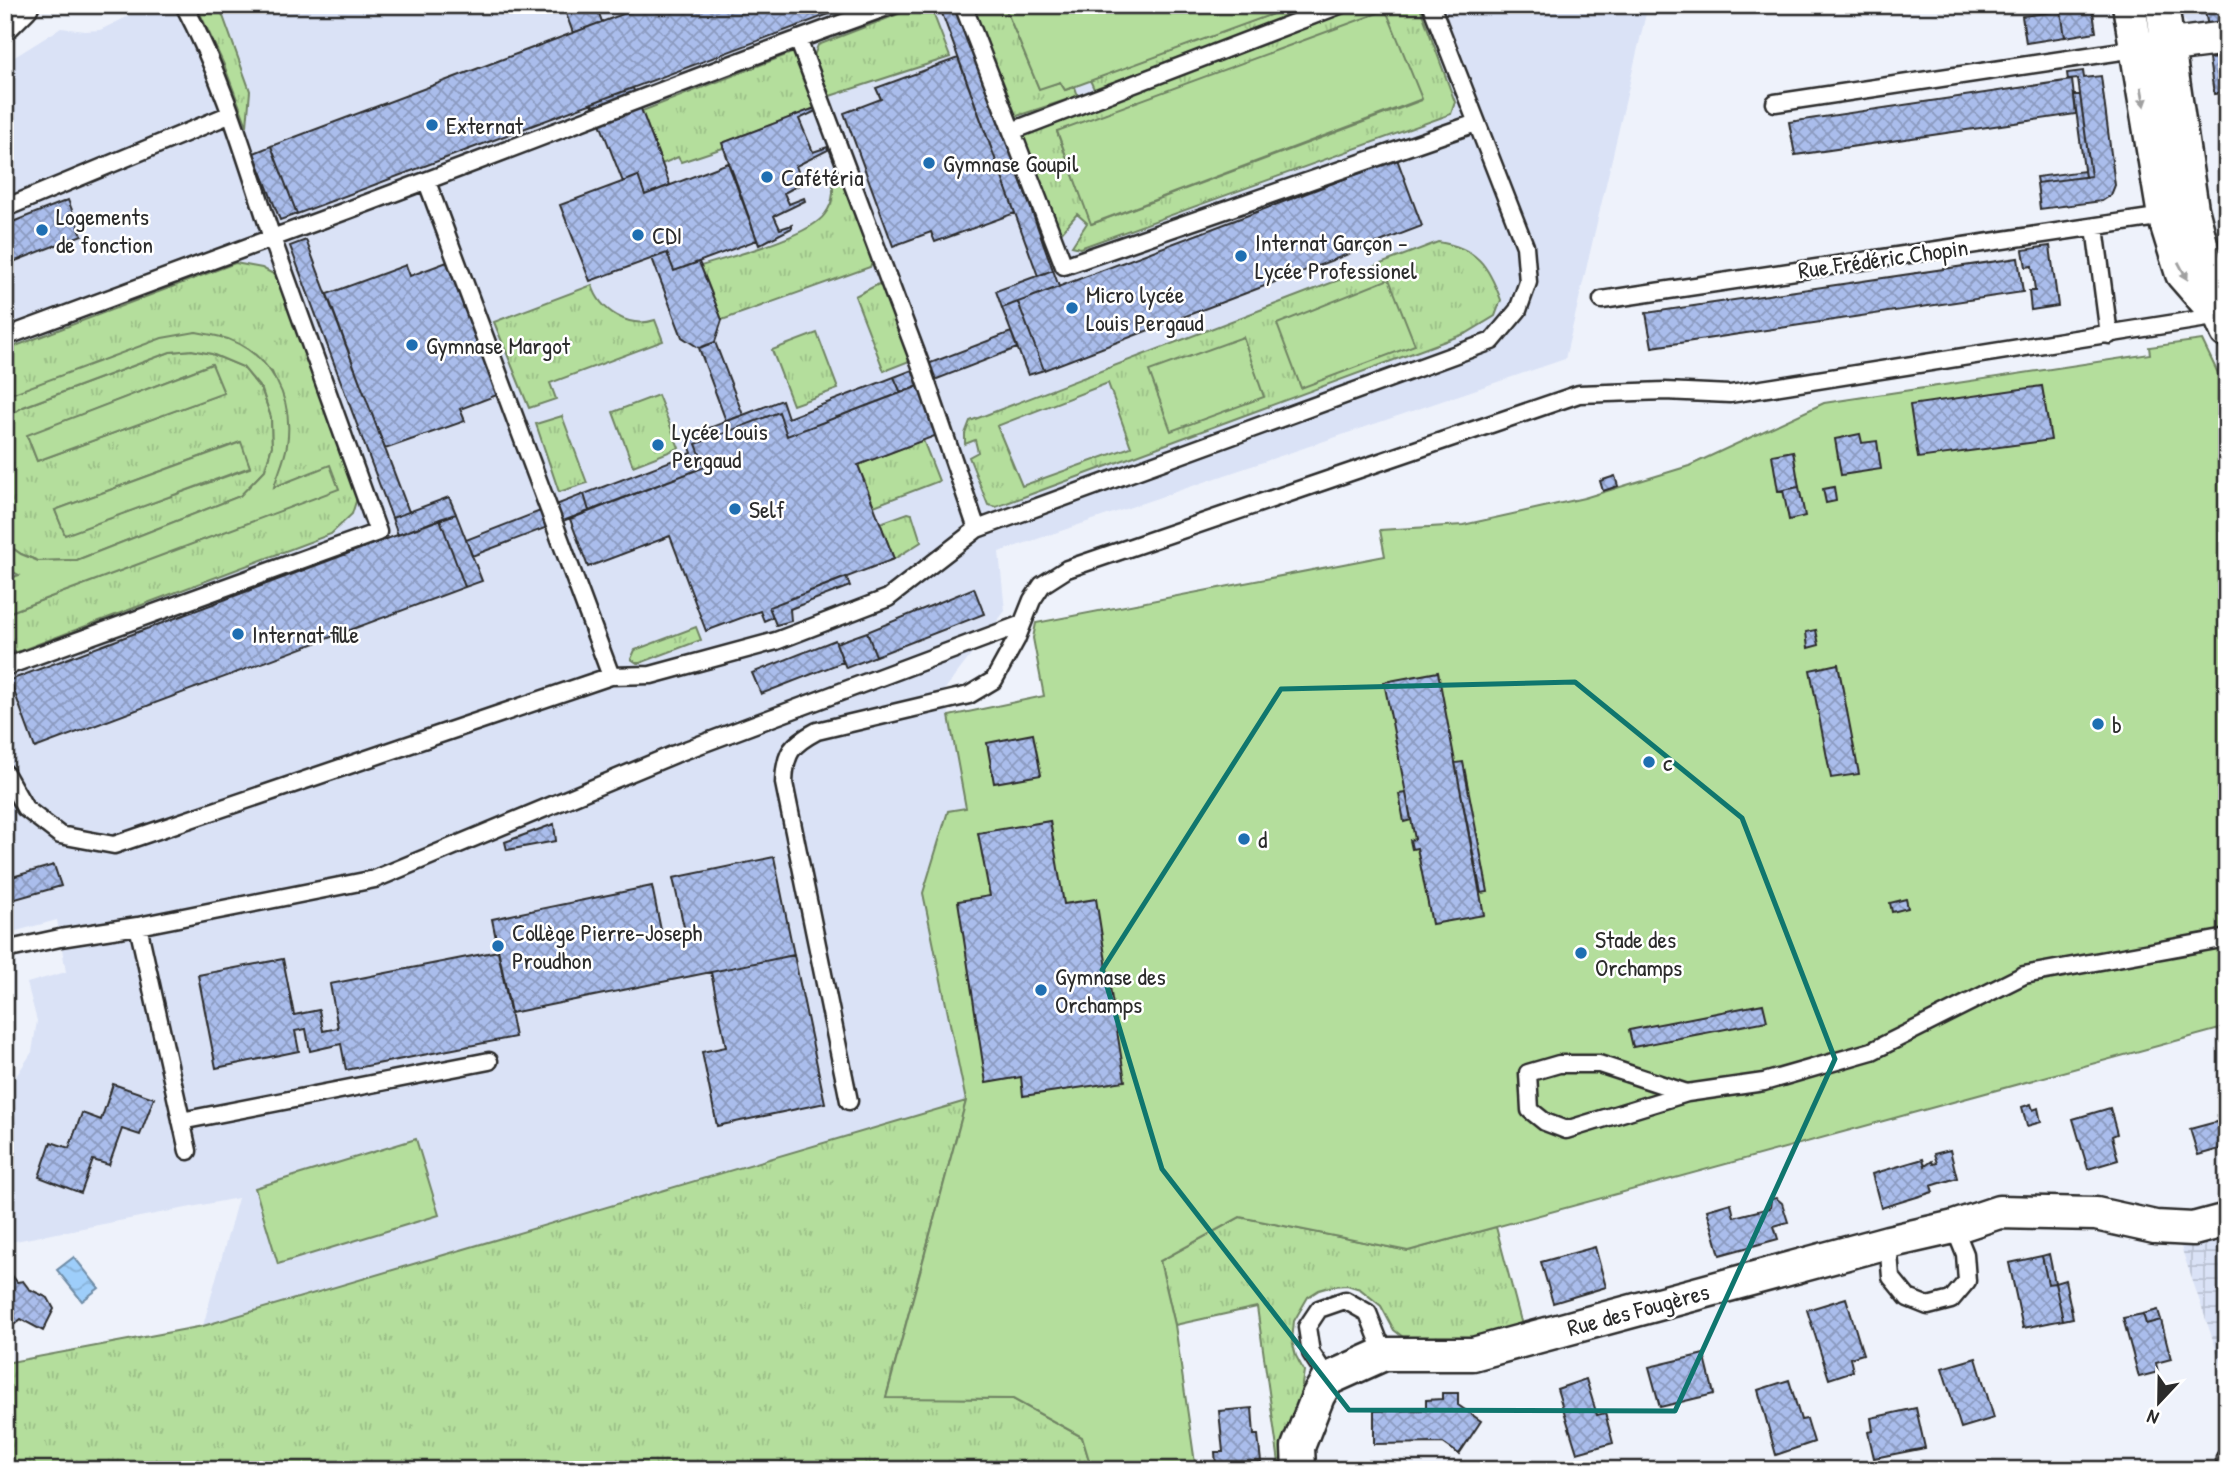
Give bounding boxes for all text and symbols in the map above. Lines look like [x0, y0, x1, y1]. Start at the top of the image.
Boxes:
one-way arrow [2138, 86, 2149, 108]
place label: Externat [446, 109, 524, 141]
marker: Externat [424, 117, 440, 133]
place label: Gymnase Goupil [943, 147, 1079, 179]
marker: Gymnase Goupil [921, 155, 937, 171]
place label: Cafétéria [781, 161, 864, 193]
marker: Cafétéria [759, 169, 775, 185]
place label: Logements de fonction [56, 200, 153, 260]
place label: CDI [652, 219, 682, 251]
marker: Logements de fonction [34, 222, 50, 238]
place label: Internat Garçon - Lycée Professionel [1255, 226, 1418, 286]
marker: CDI [630, 227, 646, 243]
street label: Rue Frédéric Chopin [1796, 230, 1970, 286]
marker: Internat Garçon - Lycée Professionel [1233, 248, 1249, 264]
one-way arrow [2177, 262, 2189, 282]
place label: Micro lycée Louis Pergaud [1086, 278, 1204, 338]
marker: Micro lycée Louis Pergaud [1064, 300, 1080, 316]
place label: Gymnase Margot [426, 329, 571, 361]
marker: Gymnase Margot [404, 337, 420, 353]
place label: Lycée Louis Pergaud [672, 415, 768, 475]
marker: Lycée Louis Pergaud [650, 437, 666, 453]
place label: Self [749, 493, 785, 525]
marker: Self [727, 501, 743, 517]
place label: Internat fille [252, 618, 360, 650]
marker: Internat fille [230, 626, 246, 642]
place label: b [2112, 708, 2122, 740]
marker: b [2090, 716, 2106, 732]
place label: c [1663, 746, 1673, 778]
marker: c [1641, 754, 1657, 770]
place label: d [1258, 823, 1267, 855]
marker: d [1236, 831, 1252, 847]
place label: Collège Pierre-Joseph Proudhon [512, 916, 702, 976]
place label: Stade des Orchamps [1595, 923, 1682, 983]
marker: Collège Pierre-Joseph Proudhon [490, 938, 506, 954]
marker: Stade des Orchamps [1573, 945, 1589, 961]
place label: Gymnase des Orchamps [1055, 960, 1166, 1020]
marker: Gymnase des Orchamps [1033, 982, 1049, 998]
street label: Rue des Fougères [1563, 1275, 1713, 1343]
north arrow [2124, 1366, 2194, 1436]
text: N [2143, 1404, 2162, 1432]

